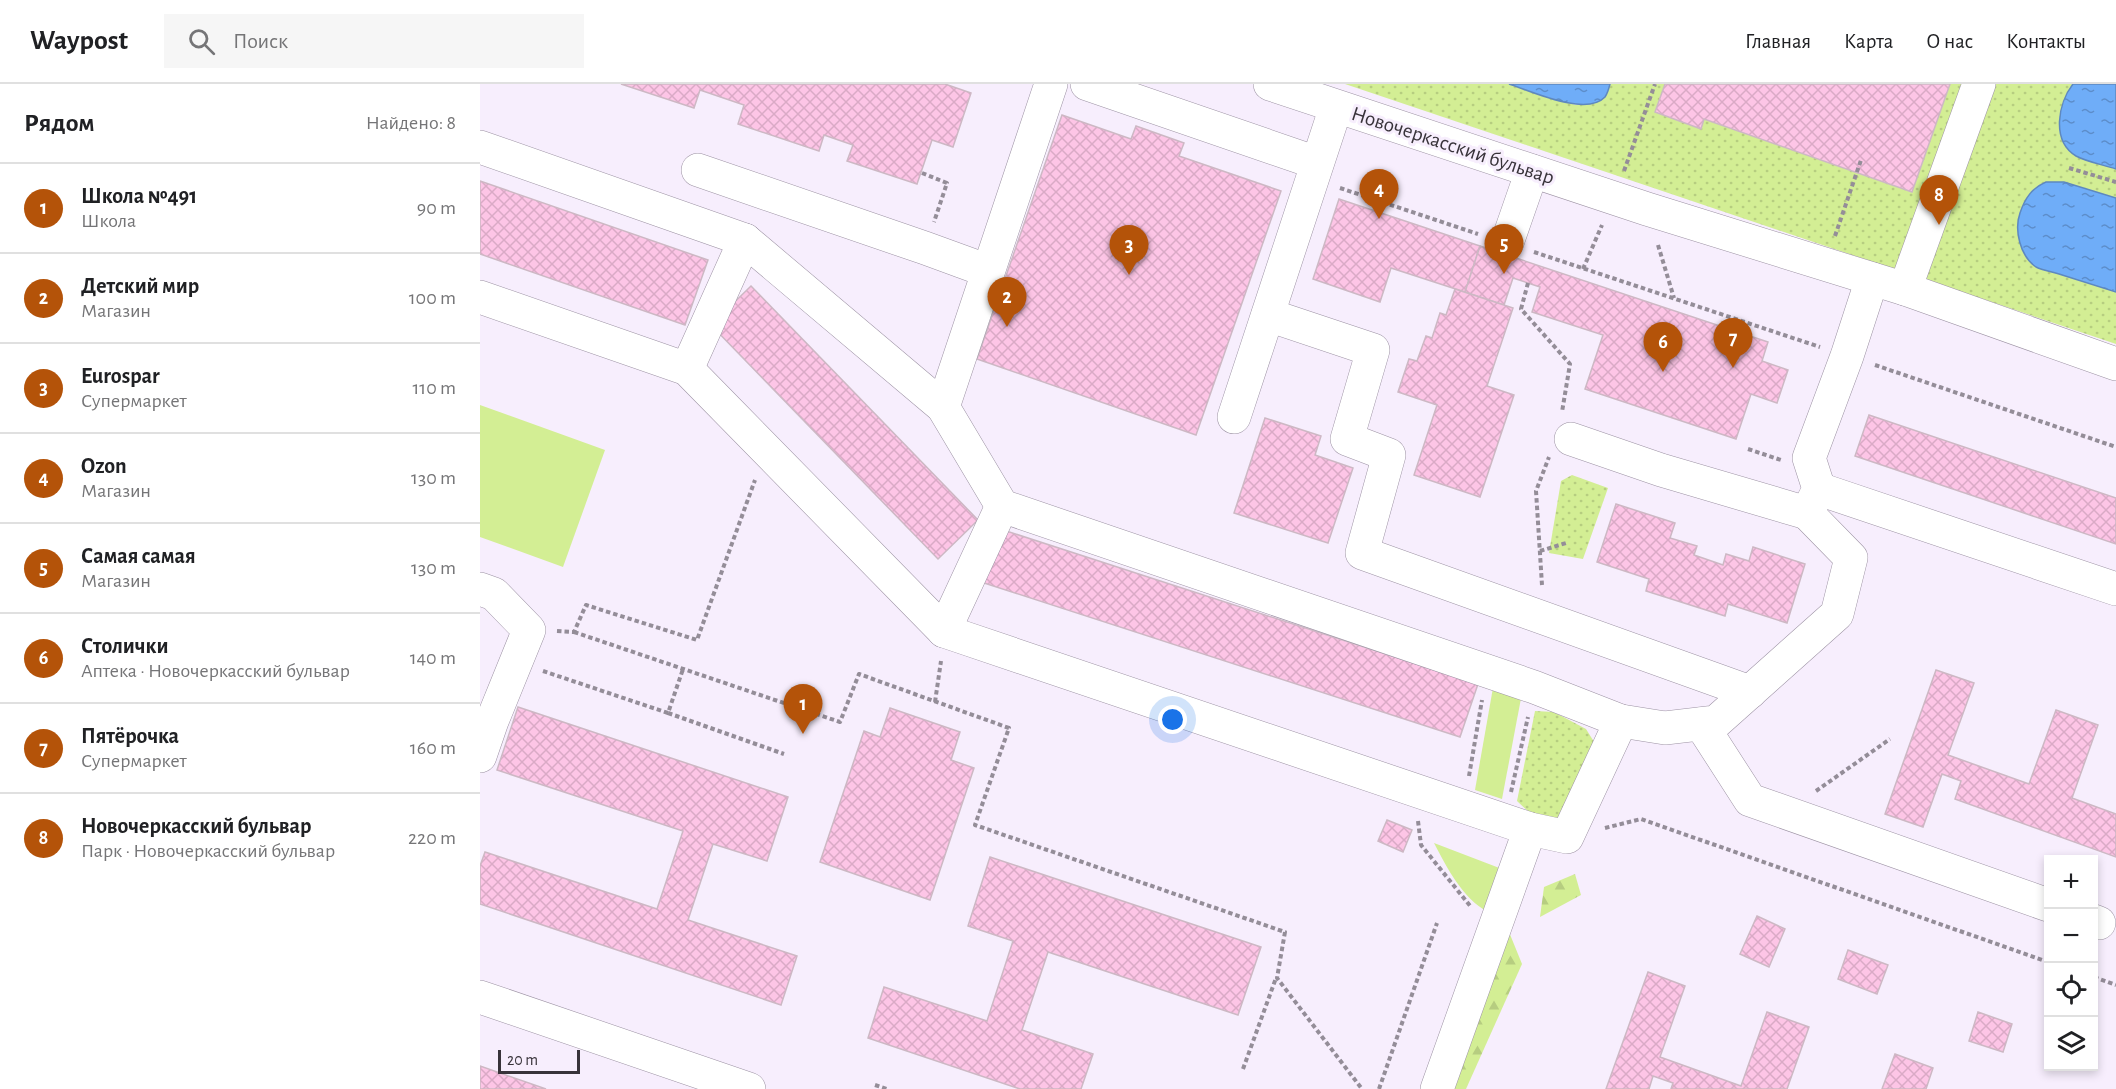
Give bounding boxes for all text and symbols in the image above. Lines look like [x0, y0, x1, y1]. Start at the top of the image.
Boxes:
search box [164, 14, 584, 68]
icon: search [185, 25, 218, 58]
text: Waypost [30, 27, 128, 55]
text: Поиск [233, 30, 288, 52]
text: Главная [1745, 31, 1811, 52]
text: Карта [1844, 31, 1893, 52]
text: О нас [1926, 31, 1973, 52]
text: Контакты [2006, 31, 2086, 52]
street label: Новочеркасский бульвар [1349, 103, 1557, 188]
text: Рядом [24, 110, 95, 136]
text: Найдено: 8 [366, 113, 456, 133]
pin: 4 [1360, 170, 1398, 219]
pin: 8 [1920, 176, 1958, 225]
text: Школа №491 [81, 185, 197, 207]
text: 1 [40, 198, 47, 218]
text: 90 m [417, 198, 456, 218]
text: Школа [81, 211, 136, 231]
pin: 5 [1484, 224, 1524, 274]
pin: 3 [1110, 226, 1148, 275]
text: Детский мир [81, 275, 199, 297]
pin: 2 [988, 278, 1026, 327]
text: 2 [39, 288, 48, 308]
text: 100 m [409, 288, 456, 308]
text: Магазин [81, 301, 151, 321]
pin: 7 [1714, 318, 1752, 368]
pin: 6 [1644, 322, 1682, 372]
text: Eurospar [81, 365, 160, 387]
text: 3 [39, 378, 48, 398]
text: 110 m [412, 378, 456, 398]
text: Супермаркет [81, 391, 187, 411]
text: Ozon [81, 455, 127, 477]
text: 4 [38, 468, 49, 488]
text: 130 m [411, 468, 456, 488]
text: Магазин [81, 481, 151, 501]
text: Самая самая [81, 545, 196, 567]
text: 5 [39, 558, 48, 578]
text: 130 m [411, 558, 456, 578]
text: Магазин [81, 571, 151, 591]
text: Столички [81, 635, 168, 657]
text: 6 [39, 648, 48, 668]
text: 140 m [410, 648, 456, 668]
text: Аптека · Новочеркасский бульвар [81, 661, 350, 681]
pin: 1 [784, 684, 822, 734]
your location [1158, 705, 1187, 734]
text: Пятёрочка [81, 725, 179, 747]
text: 7 [39, 738, 48, 758]
text: 160 m [410, 738, 456, 758]
text: Супермаркет [81, 751, 187, 771]
text: Новочеркасский бульвар [81, 815, 311, 837]
text: 8 [39, 828, 48, 848]
text: 220 m [408, 828, 456, 848]
text: Парк · Новочеркасский бульвар [81, 841, 335, 861]
map controls [2044, 855, 2098, 1071]
button: + [2044, 855, 2098, 909]
button: − [2044, 909, 2098, 963]
button: locate [2044, 963, 2098, 1017]
button: layers [2044, 1017, 2098, 1071]
scale bar [498, 1047, 580, 1074]
text: 20 m [507, 1052, 538, 1068]

